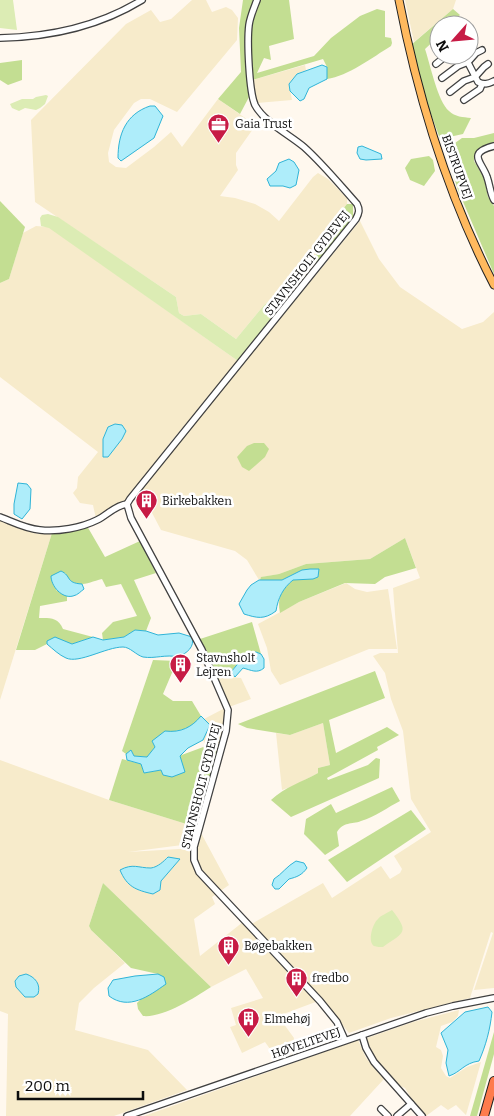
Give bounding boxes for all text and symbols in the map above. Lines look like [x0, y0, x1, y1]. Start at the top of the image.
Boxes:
north arrow [429, 15, 479, 65]
text: N [433, 37, 453, 54]
office icon: Gaia Trust [207, 112, 231, 143]
place label: Gaia Trust [235, 117, 293, 131]
street label: BISTRUPVEJ [439, 133, 475, 201]
street label: STAVNSHOLT GYDEVEJ [262, 208, 352, 318]
building icon: Birkebakken [134, 489, 158, 520]
place label: Birkebakken [162, 494, 232, 508]
place label: Stavnsholt Lejren [196, 651, 256, 679]
building icon: Stavnsholt Lejren [168, 653, 192, 684]
street label: STAVNSHOLT GYDEVEJ [179, 722, 223, 850]
building icon: Bøgebakken [216, 934, 240, 965]
place label: Bøgebakken [244, 939, 313, 953]
building icon: fredbo [284, 966, 308, 997]
place label: fredbo [312, 971, 349, 985]
building icon: Elmehøj [236, 1007, 260, 1038]
place label: Elmehøj [264, 1012, 311, 1026]
street label: HØVELTEVEJ [269, 1025, 343, 1061]
scale bar [18, 1068, 142, 1100]
text: 200 m [25, 1077, 70, 1095]

